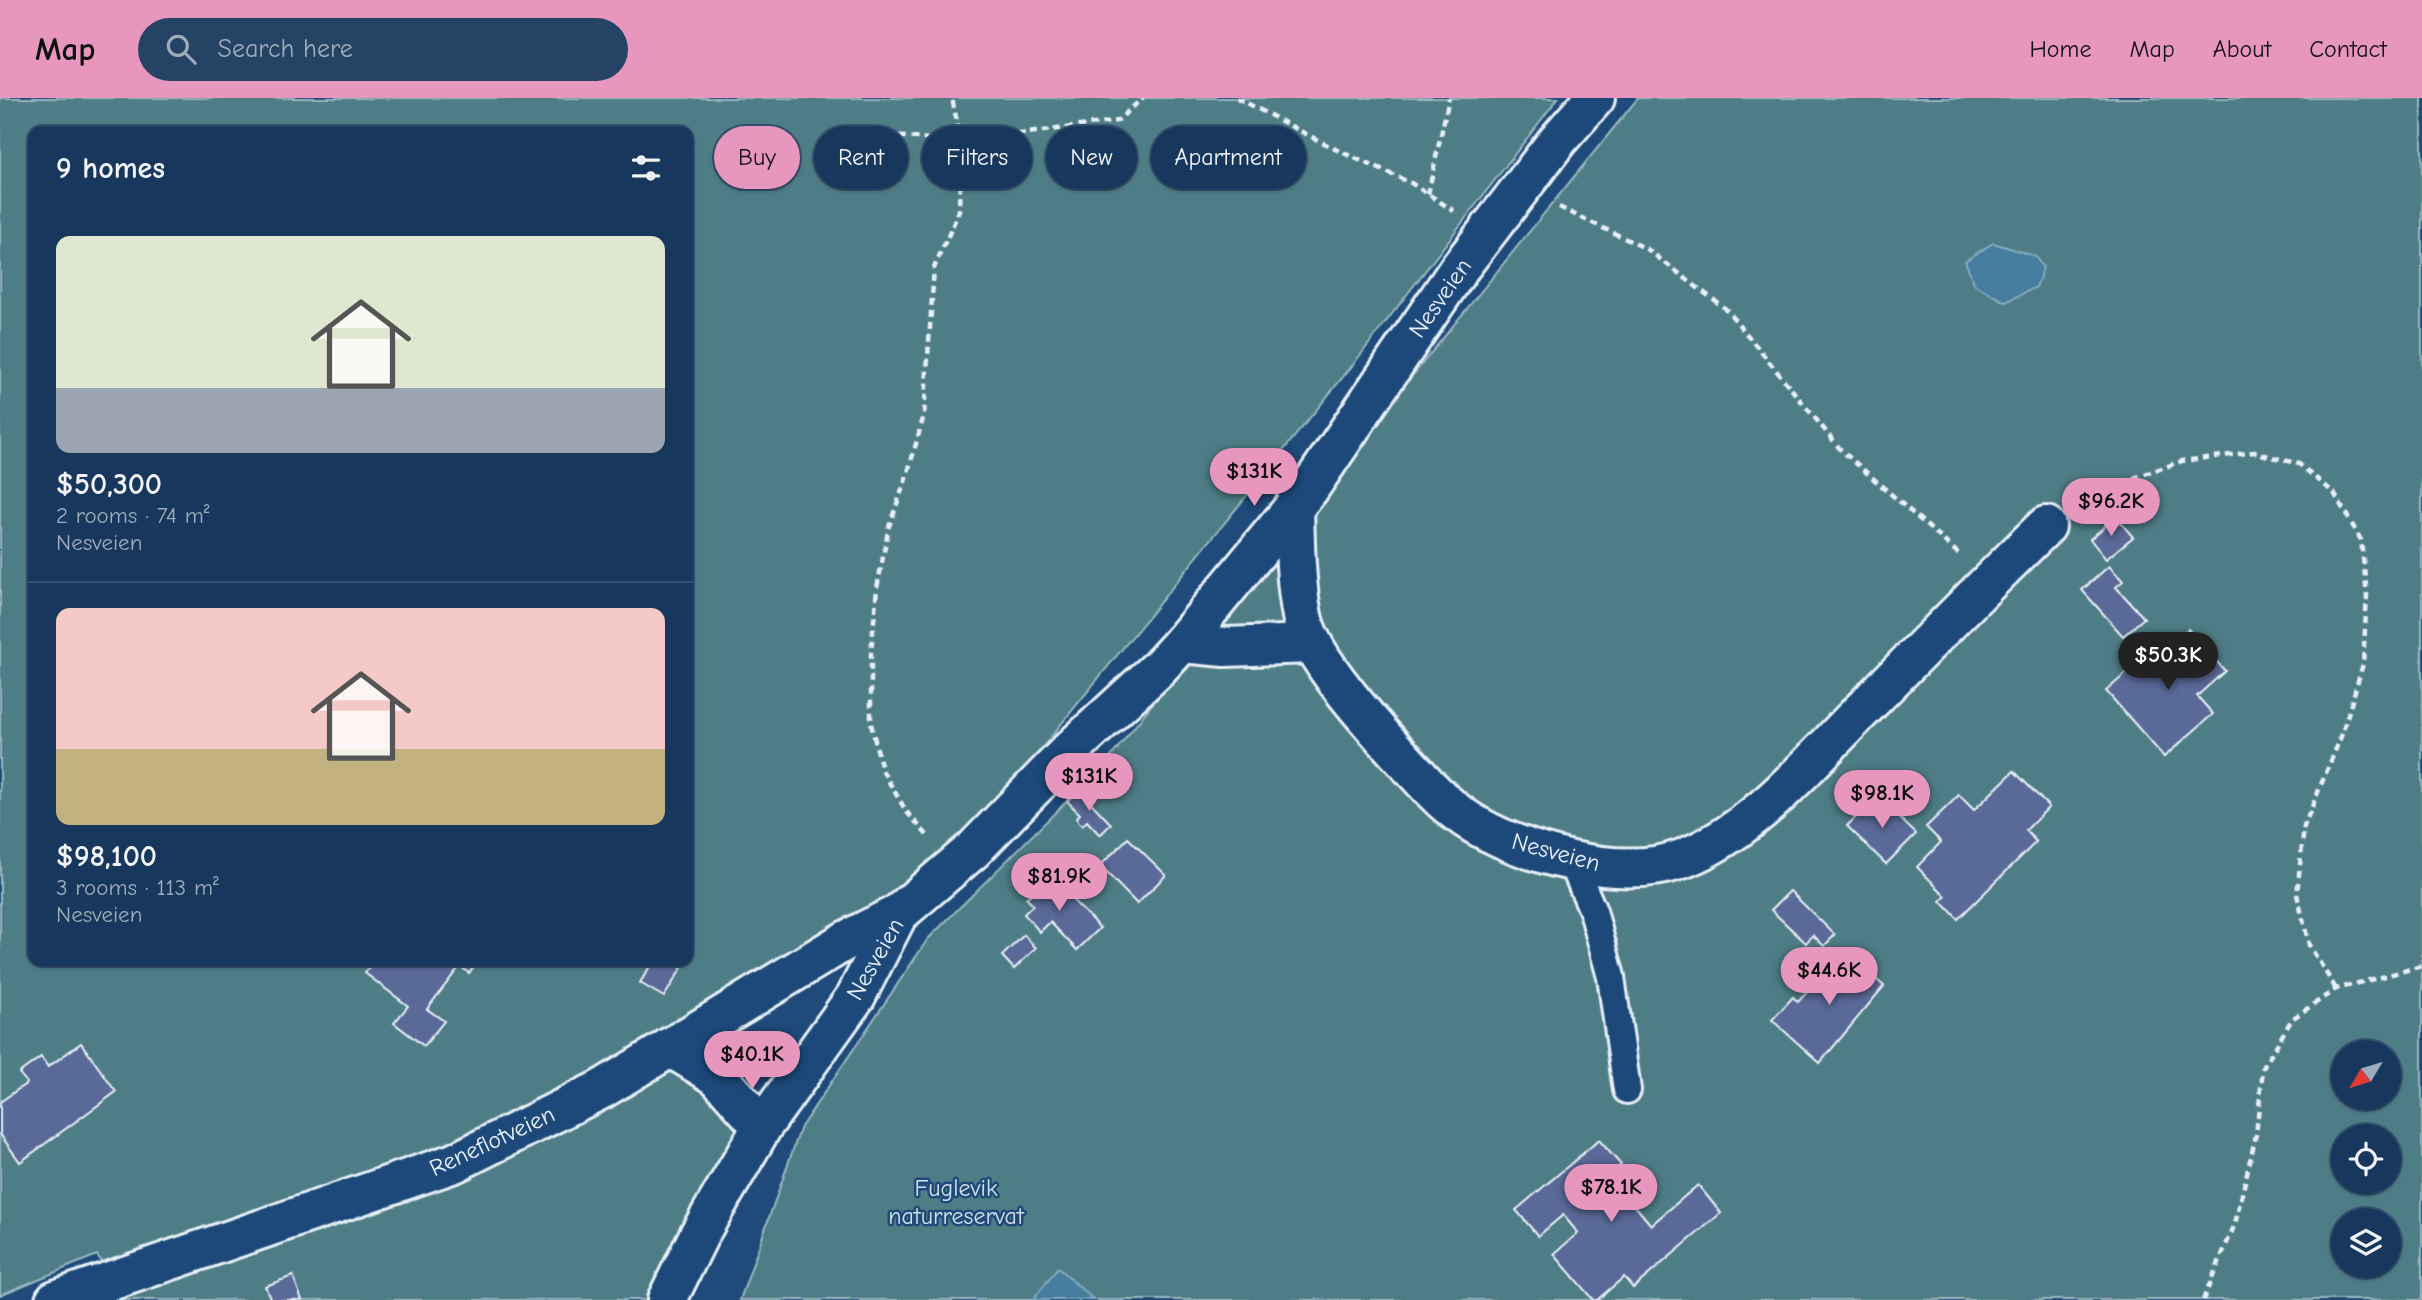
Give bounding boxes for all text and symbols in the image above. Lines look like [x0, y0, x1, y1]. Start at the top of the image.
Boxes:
search box [138, 18, 628, 81]
text: Map [35, 30, 96, 68]
icon: search [162, 30, 200, 68]
text: Search here [218, 34, 353, 64]
text: Home [2030, 35, 2091, 63]
text: Map [2129, 35, 2175, 63]
text: About [2213, 35, 2271, 63]
text: Contact [2309, 35, 2387, 63]
chip: Buy [714, 126, 800, 189]
chip: Rent [814, 126, 908, 189]
chip: Filters [922, 126, 1032, 189]
chip: New [1046, 126, 1137, 189]
chip: Apartment [1151, 126, 1306, 189]
icon: filters [627, 149, 665, 187]
text: 9 homes [56, 151, 165, 186]
street label: Nesveien [1403, 253, 1477, 343]
icon: home [298, 281, 424, 407]
pin: $131K [1205, 448, 1303, 508]
text: $131K [1226, 457, 1282, 484]
text: $50,300 [56, 467, 162, 502]
pin: $96.2K [2054, 478, 2168, 538]
text: $96.2K [2078, 487, 2144, 514]
text: 2 rooms · 74 m² [56, 502, 209, 529]
text: Nesveien [56, 529, 142, 556]
pin: $50.3K [2111, 632, 2225, 692]
text: $50.3K [2134, 641, 2202, 668]
icon: home [298, 653, 424, 779]
pin: $131K [1040, 754, 1138, 813]
text: $131K [1061, 762, 1117, 789]
pin: $98.1K [1825, 770, 1939, 830]
text: $98.1K [1850, 779, 1914, 806]
street label: Nesveien [1509, 827, 1603, 877]
text: $98,100 [56, 839, 157, 874]
pin: $81.9K [1002, 854, 1116, 913]
text: $81.9K [1027, 862, 1091, 889]
text: 3 rooms · 113 m² [56, 874, 219, 901]
text: Nesveien [56, 901, 142, 928]
street label: Nesveien [840, 913, 910, 1005]
pin: $44.6K [1772, 948, 1886, 1007]
text: $44.6K [1797, 956, 1861, 983]
pin: $40.1K [695, 1032, 809, 1091]
text: $40.1K [720, 1040, 784, 1067]
north arrow [2331, 1040, 2401, 1110]
map controls [2331, 1040, 2401, 1278]
street label: Reneflotveien [425, 1100, 559, 1182]
button: locate [2331, 1124, 2401, 1194]
pin: $78.1K [1554, 1164, 1668, 1224]
text: $78.1K [1580, 1173, 1642, 1200]
park label: Fuglevik naturreservat [888, 1174, 1025, 1230]
button: layers [2331, 1208, 2401, 1278]

